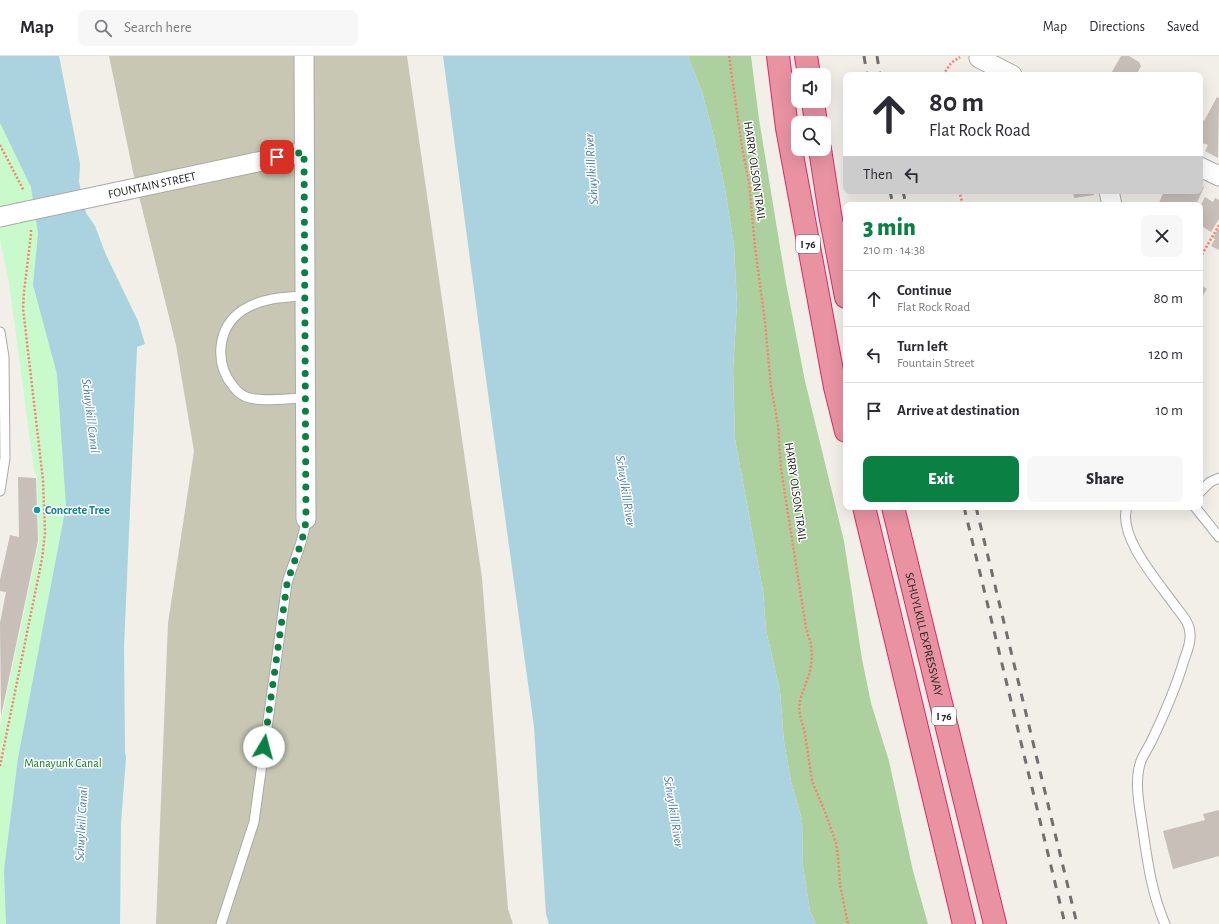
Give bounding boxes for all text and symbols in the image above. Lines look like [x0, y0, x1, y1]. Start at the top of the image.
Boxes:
search box [78, 10, 358, 46]
icon: search [92, 17, 114, 39]
text: Map [20, 18, 54, 37]
text: Search here [124, 20, 192, 35]
text: Map [1043, 20, 1067, 34]
text: Directions [1089, 20, 1145, 34]
text: Saved [1167, 20, 1199, 34]
map controls [791, 68, 831, 156]
button: sound [791, 68, 831, 108]
icon: ahead [863, 88, 915, 140]
text: 80 m [929, 89, 984, 117]
button: search [791, 116, 831, 156]
street label: HARRY OLSON TRAIL [742, 121, 768, 221]
text: Flat Rock Road [929, 122, 1030, 140]
water label: Schuylkill River [583, 132, 601, 205]
pin [260, 140, 294, 174]
icon: arrive [266, 146, 288, 168]
icon: left [901, 164, 923, 186]
text: Then [863, 167, 893, 182]
street label: FOUNTAIN STREET [107, 170, 197, 200]
button: close [1141, 215, 1183, 257]
text: 3 min [863, 216, 916, 240]
road number: I 76 [796, 235, 820, 253]
text: 210 m · 14:38 [863, 244, 925, 257]
text: Continue [897, 283, 952, 298]
icon: ahead [863, 288, 885, 310]
text: 80 m [1153, 291, 1183, 306]
text: Flat Rock Road [897, 301, 970, 314]
text: Turn left [897, 339, 948, 354]
icon: left [863, 344, 885, 366]
text: 120 m [1149, 347, 1183, 362]
text: Fountain Street [897, 357, 975, 370]
water label: Schuylkill Canal [79, 378, 101, 454]
icon: arrive [863, 400, 885, 422]
text: Arrive at destination [897, 403, 1020, 418]
text: 10 m [1155, 403, 1183, 418]
street label: HARRY OLSON TRAIL [783, 442, 809, 542]
water label: Schuylkill River [613, 454, 637, 528]
button: Exit [863, 456, 1019, 502]
button: Share [1027, 456, 1183, 502]
place label: Concrete Tree [45, 504, 110, 516]
marker: Concrete Tree [32, 505, 42, 515]
street label: SCHUYLKILL EXPRESSWAY [903, 571, 945, 698]
road number: I 76 [932, 707, 956, 725]
position arrow [243, 726, 285, 768]
park label: Manayunk Canal [24, 757, 102, 770]
water label: Schuylkill River [661, 775, 685, 849]
water label: Schuylkill Canal [74, 786, 90, 862]

